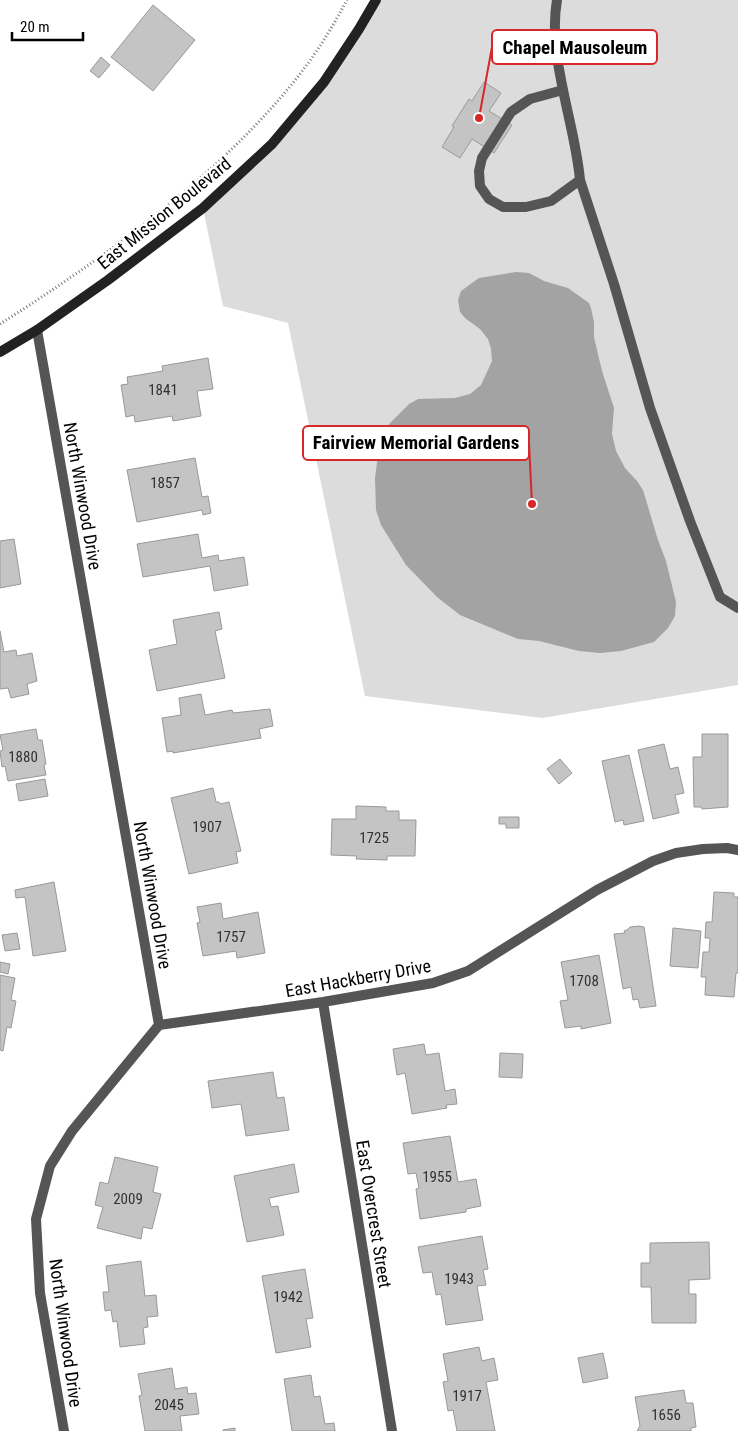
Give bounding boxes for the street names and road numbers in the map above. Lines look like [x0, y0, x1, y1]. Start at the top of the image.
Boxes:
street label: East Mission Boulevard [93, 153, 235, 273]
street label: North Winwood Drive [60, 421, 106, 571]
street label: North Winwood Drive [130, 820, 176, 970]
street label: East Hackberry Drive [284, 955, 432, 1001]
street label: East Overcrest Street [352, 1139, 396, 1289]
street label: North Winwood Drive [45, 1257, 87, 1409]

